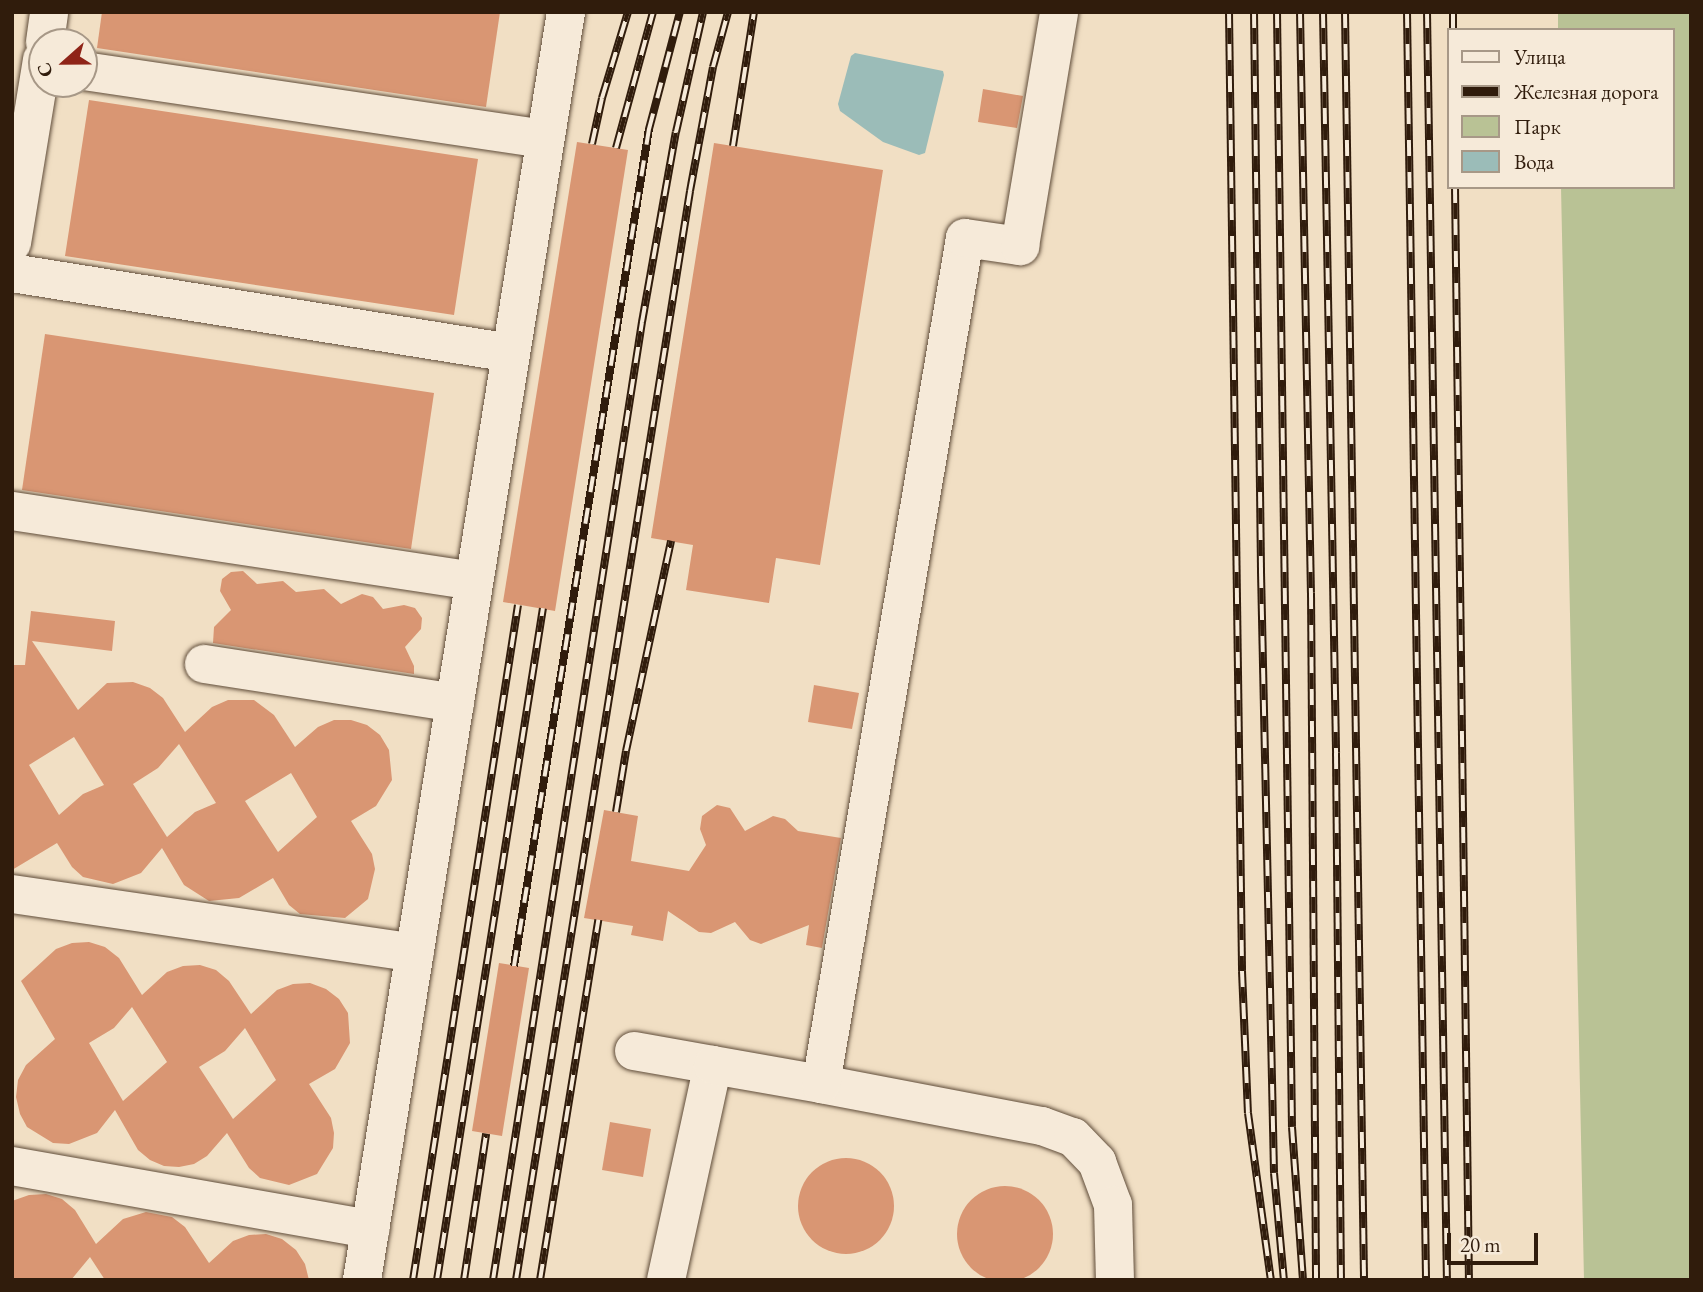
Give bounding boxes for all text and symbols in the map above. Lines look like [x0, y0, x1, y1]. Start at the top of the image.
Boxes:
north arrow [28, 28, 98, 98]
legend [1448, 28, 1675, 189]
text: Улица [1514, 43, 1566, 70]
text: С [31, 59, 59, 81]
text: Железная дорога [1514, 78, 1659, 105]
text: Парк [1514, 113, 1561, 140]
text: Вода [1514, 148, 1554, 175]
scale bar [1451, 1218, 1542, 1262]
text: 20 m [1460, 1231, 1501, 1258]

